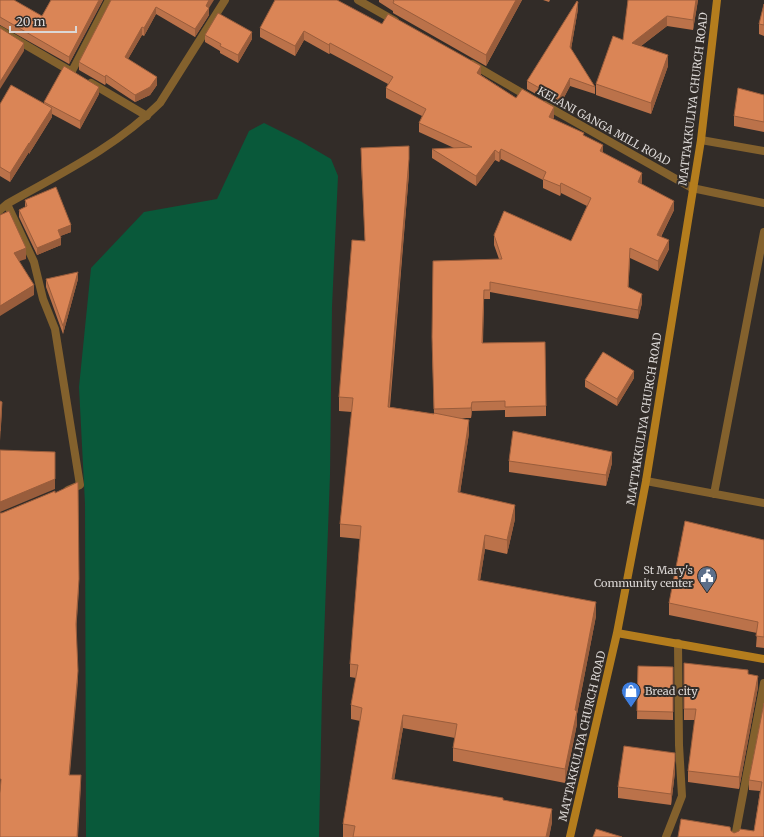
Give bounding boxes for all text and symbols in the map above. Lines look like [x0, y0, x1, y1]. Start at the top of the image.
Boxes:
scale bar [10, 8, 76, 34]
street label: MATTAKKULIYA CHURCH ROAD [675, 12, 711, 186]
text: 20 m [16, 14, 45, 29]
street label: KELANI GANGA MILL ROAD [535, 84, 673, 168]
street label: MATTAKKULIYA CHURCH ROAD [623, 332, 665, 506]
place label: St Mary's Community center [594, 563, 693, 590]
public building icon: St Mary's Community center [696, 565, 718, 593]
street label: MATTAKKULIYA CHURCH ROAD [556, 649, 608, 823]
shop icon: Bread city [620, 680, 642, 708]
place label: Bread city [645, 684, 698, 698]

